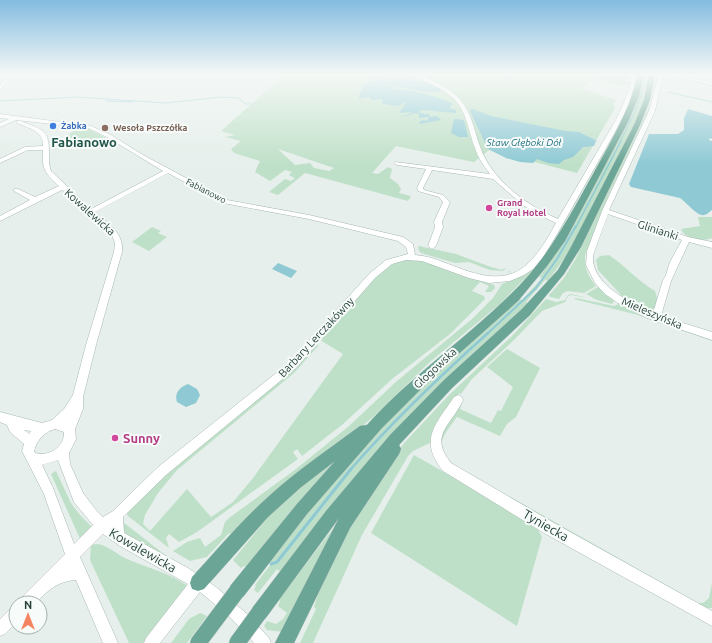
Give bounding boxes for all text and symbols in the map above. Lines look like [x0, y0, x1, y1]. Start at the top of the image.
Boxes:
place label: Żabka [61, 120, 87, 131]
marker: Żabka [48, 121, 58, 131]
marker: Wesoła Pszczółka [100, 123, 110, 133]
place label: Wesoła Pszczółka [113, 123, 188, 133]
district label: Fabianowo [51, 135, 117, 149]
water label: Staw Głęboki Dół [485, 137, 562, 148]
street label: Fabianowo [184, 177, 228, 205]
street label: Kowalewicka [62, 186, 118, 238]
place label: Grand Royal Hotel [497, 198, 546, 218]
marker: Grand Royal Hotel [484, 203, 494, 213]
street label: Glinianki [636, 218, 680, 242]
street label: Barbary Lerczakówny [276, 294, 357, 379]
street label: Mieleszyńska [620, 295, 684, 331]
street label: Głogowska [411, 345, 459, 391]
place label: Sunny [123, 431, 160, 445]
marker: Sunny [110, 433, 120, 443]
street label: Tyniecka [521, 506, 571, 544]
street label: Kowalewicka [107, 525, 179, 575]
north arrow [8, 595, 48, 635]
text: N [24, 599, 32, 611]

